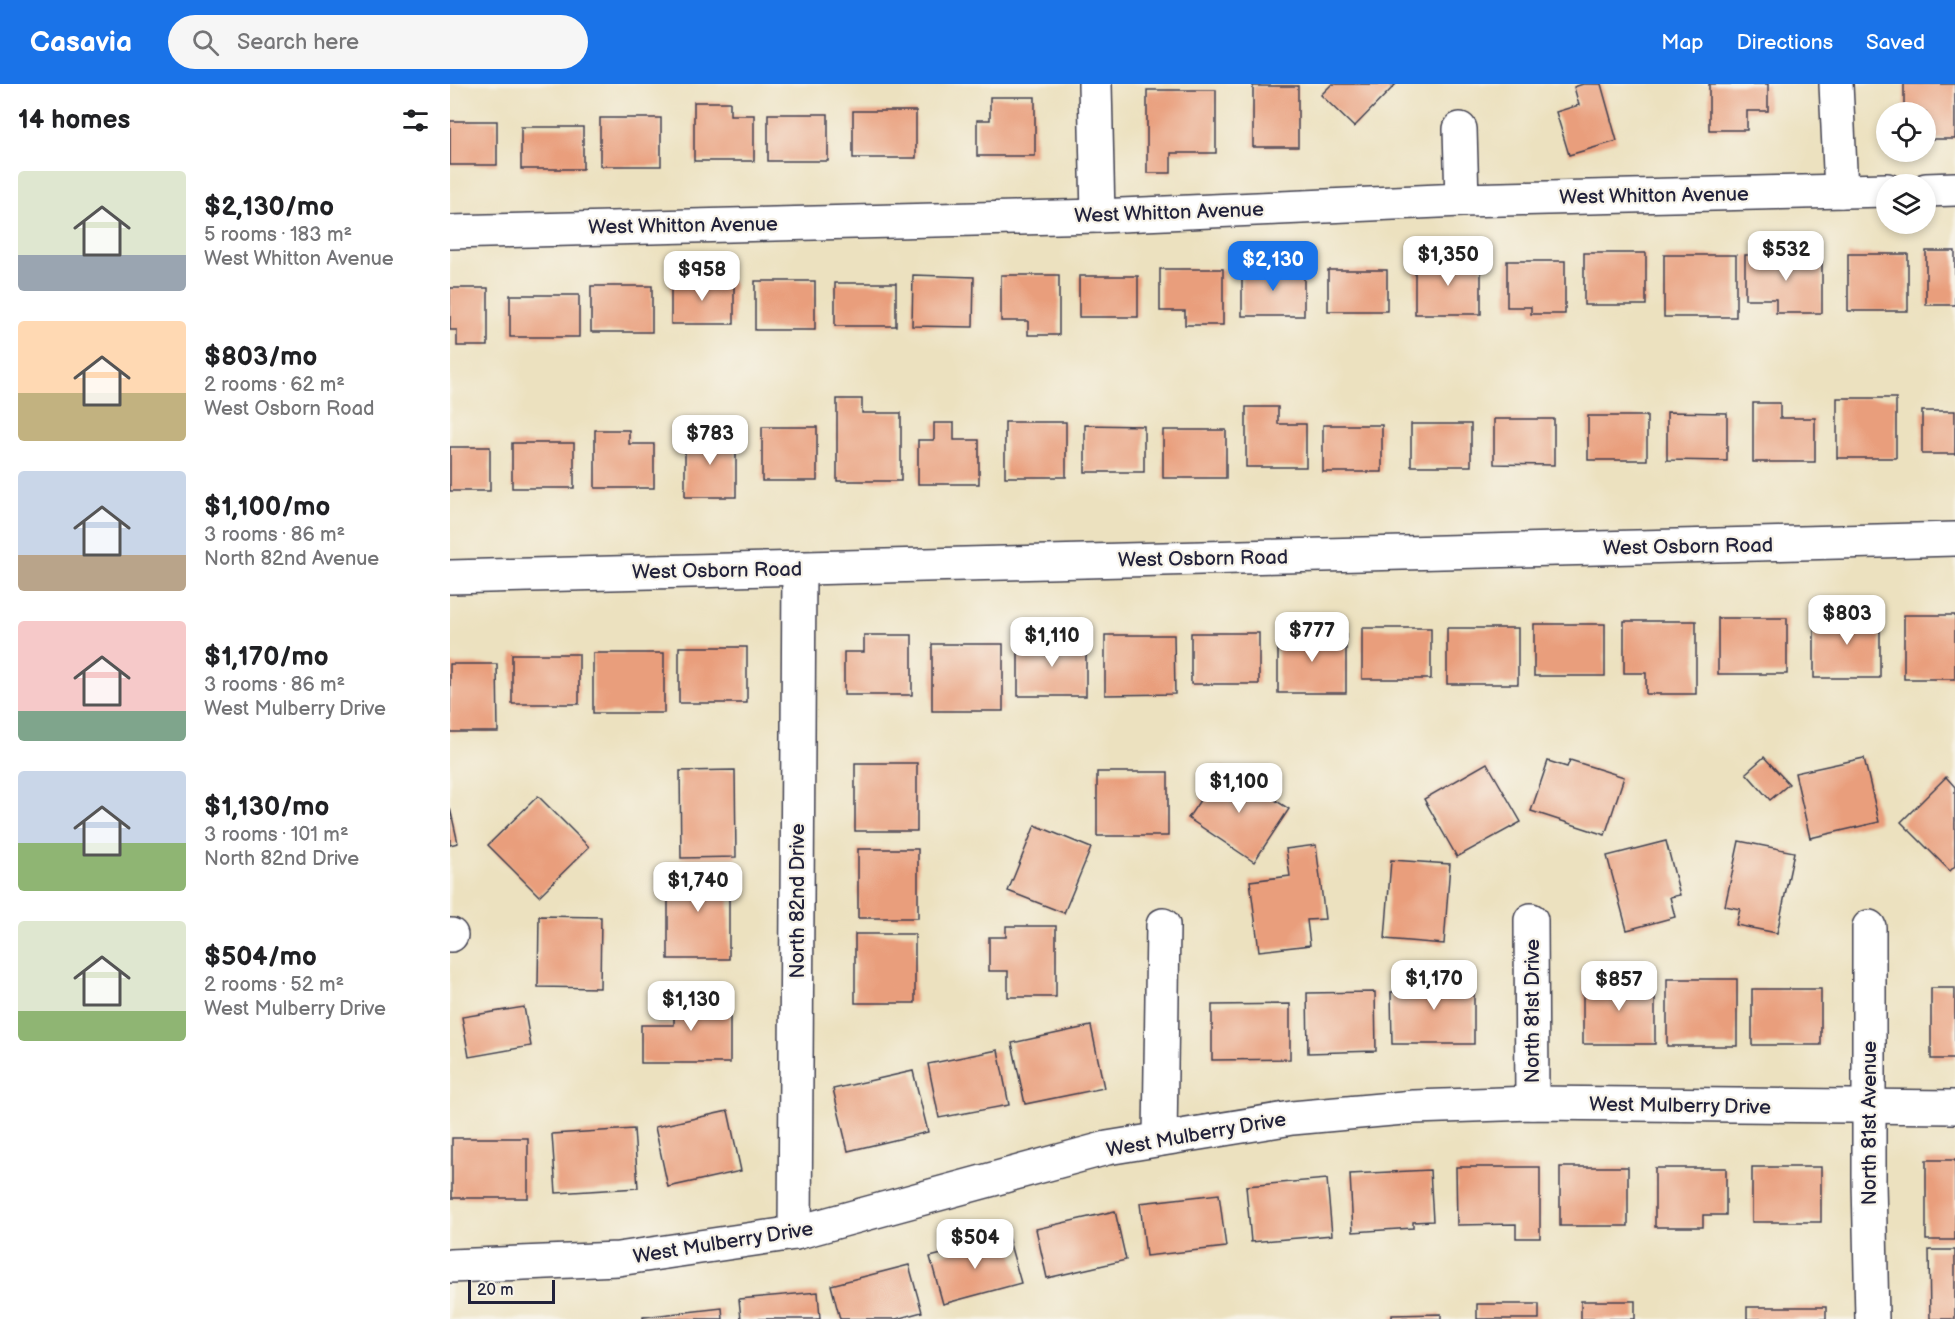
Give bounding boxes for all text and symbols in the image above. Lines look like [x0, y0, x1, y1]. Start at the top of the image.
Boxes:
search box [168, 15, 588, 69]
text: Casavia [30, 26, 132, 59]
icon: search [189, 26, 222, 59]
text: Search here [237, 29, 359, 56]
text: Map [1661, 30, 1704, 55]
text: Directions [1737, 30, 1833, 55]
text: Saved [1866, 30, 1925, 55]
map controls [1876, 102, 1936, 234]
button: locate [1876, 102, 1936, 162]
icon: filters [399, 104, 432, 137]
text: 14 homes [18, 105, 130, 136]
button: layers [1876, 174, 1936, 234]
street label: West Whitton Avenue [1559, 182, 1749, 210]
text: $2,130/mo [204, 192, 334, 223]
icon: home [66, 195, 138, 267]
street label: West Whitton Avenue [1074, 198, 1264, 228]
street label: West Whitton Avenue [588, 212, 778, 240]
text: 5 rooms · 183 m² [204, 223, 352, 247]
pin: $532 [1750, 231, 1822, 282]
pin: $1,350 [1399, 236, 1497, 287]
text: $532 [1762, 238, 1810, 262]
pin: $2,130 [1224, 241, 1322, 292]
text: $1,350 [1417, 243, 1479, 267]
text: West Whitton Avenue [204, 247, 394, 271]
text: $2,130 [1242, 248, 1304, 272]
pin: $958 [666, 251, 738, 302]
text: $958 [678, 258, 726, 282]
text: $803/mo [204, 342, 317, 373]
icon: home [66, 345, 138, 417]
text: 2 rooms · 62 m² [204, 373, 345, 397]
text: West Osborn Road [204, 397, 374, 421]
pin: $783 [674, 415, 746, 466]
text: $783 [686, 422, 734, 446]
text: $1,100/mo [204, 492, 330, 523]
icon: home [66, 495, 138, 567]
text: 3 rooms · 86 m² [204, 523, 345, 547]
street label: West Osborn Road [1603, 534, 1773, 560]
street label: West Osborn Road [1118, 546, 1288, 572]
text: North 82nd Avenue [204, 547, 379, 571]
street label: West Osborn Road [632, 558, 802, 584]
pin: $803 [1811, 595, 1883, 646]
text: $803 [1822, 602, 1872, 626]
pin: $777 [1276, 612, 1348, 663]
pin: $1,110 [1003, 617, 1101, 668]
text: $777 [1289, 619, 1335, 643]
text: $1,110 [1024, 624, 1080, 648]
text: $1,170/mo [204, 642, 329, 673]
icon: home [66, 645, 138, 717]
text: 3 rooms · 86 m² [204, 673, 345, 697]
text: West Mulberry Drive [204, 697, 386, 721]
pin: $1,100 [1190, 763, 1288, 814]
text: $1,100 [1209, 770, 1269, 794]
text: $1,130/mo [204, 792, 329, 823]
icon: home [66, 795, 138, 867]
text: 3 rooms · 101 m² [204, 823, 349, 847]
street label: North 82nd Drive [786, 823, 810, 979]
text: North 82nd Drive [204, 847, 359, 871]
pin: $1,740 [649, 862, 747, 913]
text: $1,740 [667, 869, 729, 893]
street label: North 81st Drive [1521, 939, 1545, 1083]
text: $504/mo [204, 942, 317, 973]
icon: home [66, 945, 138, 1017]
pin: $1,170 [1385, 960, 1483, 1011]
pin: $857 [1583, 961, 1655, 1012]
text: $1,170 [1405, 967, 1463, 991]
text: $857 [1595, 968, 1643, 992]
text: 2 rooms · 52 m² [204, 973, 344, 997]
pin: $1,130 [642, 981, 740, 1032]
text: $1,130 [662, 988, 720, 1012]
text: West Mulberry Drive [204, 997, 386, 1021]
street label: North 81st Avenue [1858, 1041, 1882, 1205]
street label: West Mulberry Drive [1589, 1092, 1771, 1120]
street label: West Mulberry Drive [1104, 1107, 1288, 1163]
street label: West Mulberry Drive [631, 1217, 815, 1269]
pin: $504 [939, 1219, 1011, 1270]
text: $504 [951, 1226, 999, 1250]
scale bar [468, 1277, 555, 1304]
text: 20 m [477, 1281, 513, 1300]

